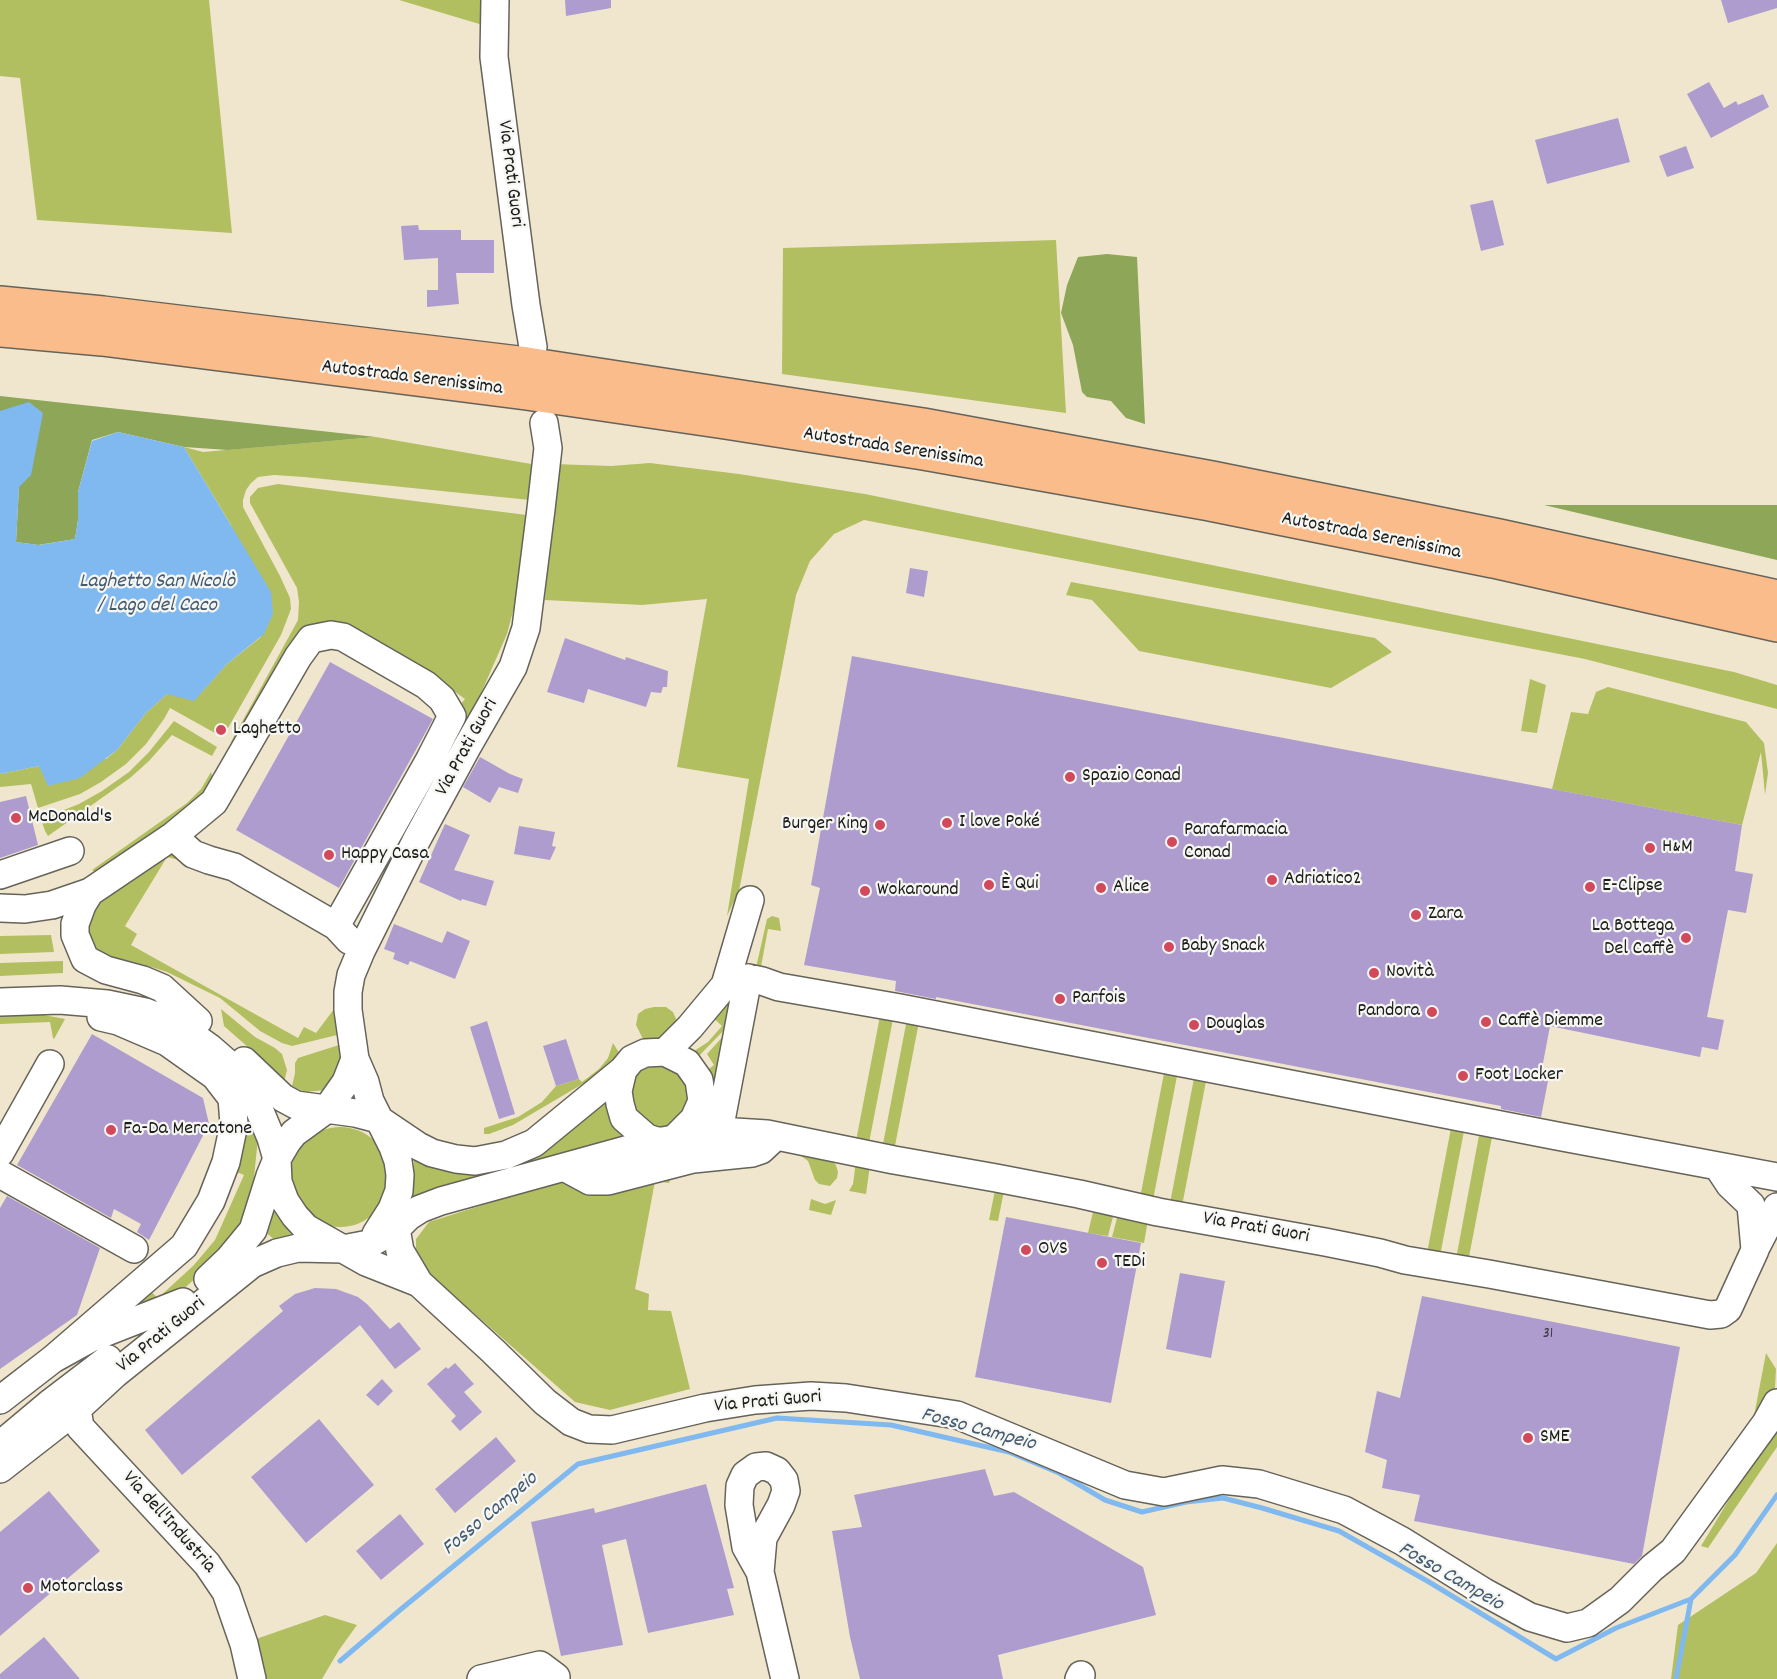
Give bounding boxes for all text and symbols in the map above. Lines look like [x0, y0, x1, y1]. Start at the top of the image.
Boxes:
street label: Via Prati Guori [491, 119, 527, 229]
street label: Autostrada Serenissima [320, 356, 504, 402]
street label: Autostrada Serenissima [801, 423, 985, 475]
street label: Autostrada Serenissima [1279, 508, 1463, 566]
water label: Laghetto San Nicolò / Lago del Caco [79, 570, 235, 620]
street label: Via Prati Guori [431, 695, 505, 801]
place label: Laghetto [233, 718, 301, 742]
marker: Laghetto [214, 723, 228, 737]
place label: Spazio Conad [1082, 765, 1181, 789]
marker: Spazio Conad [1063, 770, 1077, 784]
place label: McDonald's [28, 806, 112, 830]
marker: McDonald's [9, 811, 23, 825]
place label: I love Poké [959, 811, 1040, 835]
place label: Burger King [782, 813, 868, 837]
marker: I love Poké [940, 816, 954, 830]
marker: Burger King [873, 818, 887, 832]
place label: Parafarmacia Conad [1184, 819, 1287, 866]
marker: Parafarmacia Conad [1165, 835, 1179, 849]
place label: H&M [1662, 836, 1693, 860]
marker: H&M [1643, 841, 1657, 855]
place label: Happy Casa [341, 843, 429, 867]
marker: Happy Casa [322, 848, 336, 862]
place label: Adriatico2 [1284, 868, 1361, 892]
place label: È Qui [1001, 873, 1039, 897]
marker: Adriatico2 [1265, 873, 1279, 887]
place label: E-Clipse [1602, 875, 1663, 899]
place label: Alice [1113, 876, 1149, 900]
marker: È Qui [982, 878, 996, 892]
place label: Wokaround [877, 879, 959, 903]
marker: E-Clipse [1583, 880, 1597, 894]
marker: Alice [1094, 881, 1108, 895]
marker: Wokaround [858, 884, 872, 898]
place label: Zara [1428, 903, 1463, 927]
marker: Zara [1409, 908, 1423, 922]
place label: La Bottega Del Caffè [1592, 915, 1674, 962]
marker: La Bottega Del Caffè [1679, 931, 1693, 945]
place label: Baby Snack [1181, 935, 1265, 959]
marker: Baby Snack [1162, 940, 1176, 954]
place label: Novità [1386, 961, 1434, 985]
marker: Novità [1367, 966, 1381, 980]
place label: Parfois [1072, 987, 1126, 1011]
marker: Parfois [1053, 992, 1067, 1006]
place label: Pandora [1357, 1000, 1420, 1024]
marker: Pandora [1425, 1005, 1439, 1019]
place label: Caffè Diemme [1498, 1010, 1603, 1034]
place label: Douglas [1206, 1013, 1265, 1037]
marker: Caffè Diemme [1479, 1015, 1493, 1029]
marker: Douglas [1187, 1018, 1201, 1032]
place label: Foot Locker [1475, 1064, 1563, 1088]
marker: Foot Locker [1456, 1069, 1470, 1083]
place label: Fa-Da Mercatone [123, 1118, 252, 1142]
marker: Fa-Da Mercatone [104, 1123, 118, 1137]
street label: Via Prati Guori [1201, 1208, 1311, 1250]
place label: OVS [1038, 1238, 1068, 1262]
marker: OVS [1019, 1243, 1033, 1257]
place label: TEDi [1114, 1251, 1145, 1275]
marker: TEDi [1095, 1256, 1109, 1270]
street label: Via Prati Guori [113, 1293, 211, 1379]
house number: 31 [1543, 1325, 1553, 1345]
street label: Via Prati Guori [713, 1386, 823, 1420]
water label: Fosso Campeio [918, 1404, 1038, 1458]
place label: SME [1540, 1426, 1570, 1450]
marker: SME [1521, 1431, 1535, 1445]
street label: Via dell'Industria [116, 1467, 220, 1579]
water label: Fosso Campeio [438, 1468, 544, 1562]
water label: Fosso Campeio [1393, 1538, 1507, 1618]
place label: Motorclass [40, 1576, 123, 1600]
marker: Motorclass [21, 1581, 35, 1595]

